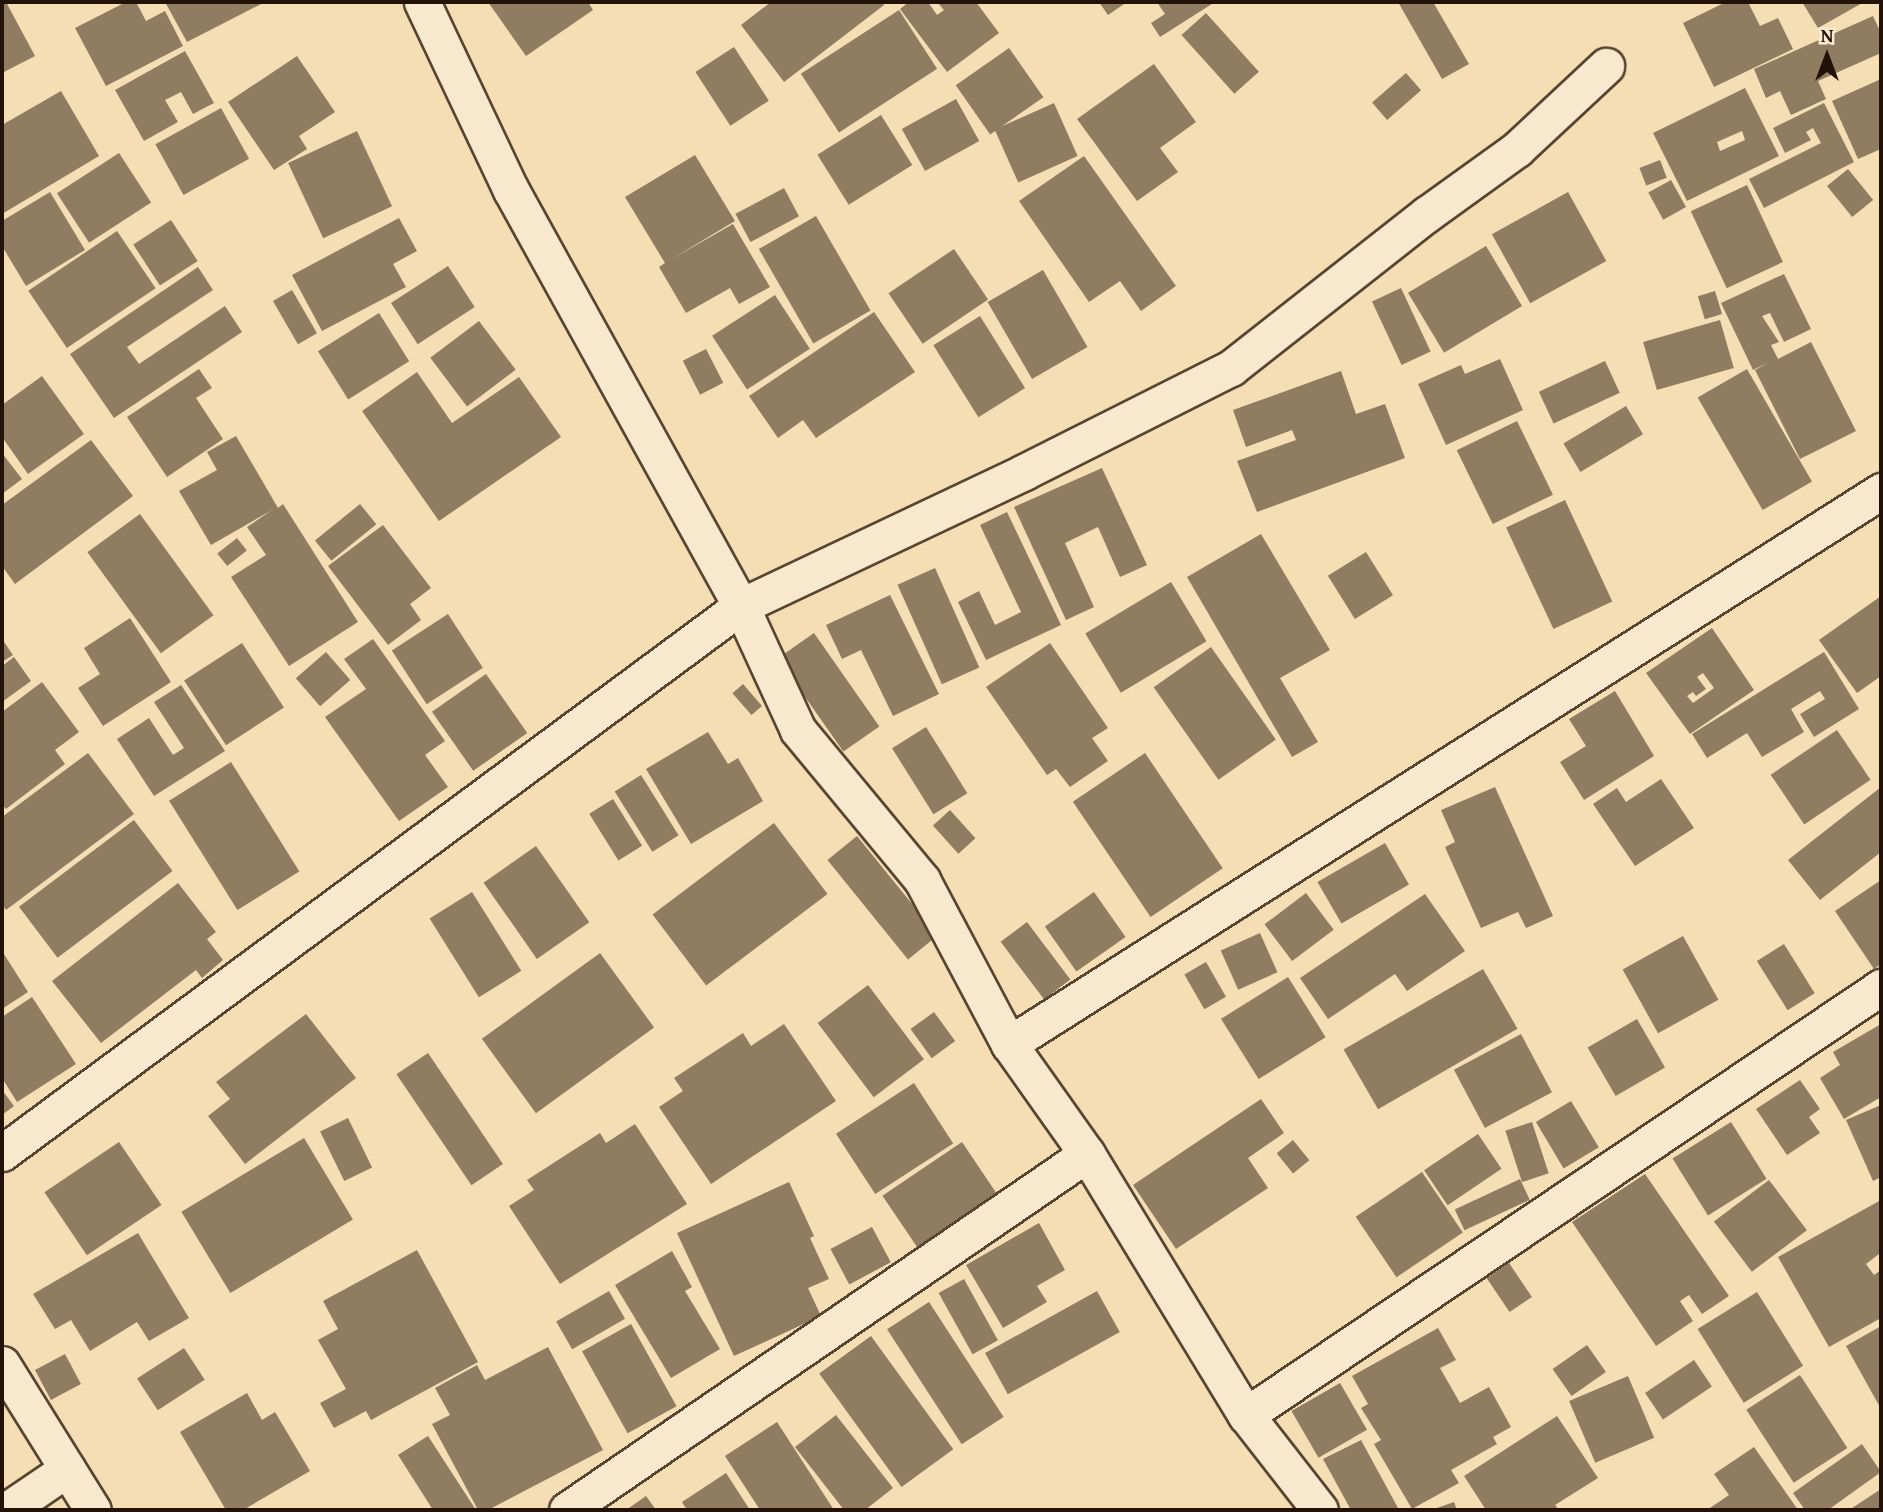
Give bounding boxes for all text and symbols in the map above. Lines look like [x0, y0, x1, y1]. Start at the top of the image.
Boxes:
north arrow [1792, 21, 1862, 91]
text: N [1821, 21, 1833, 49]

